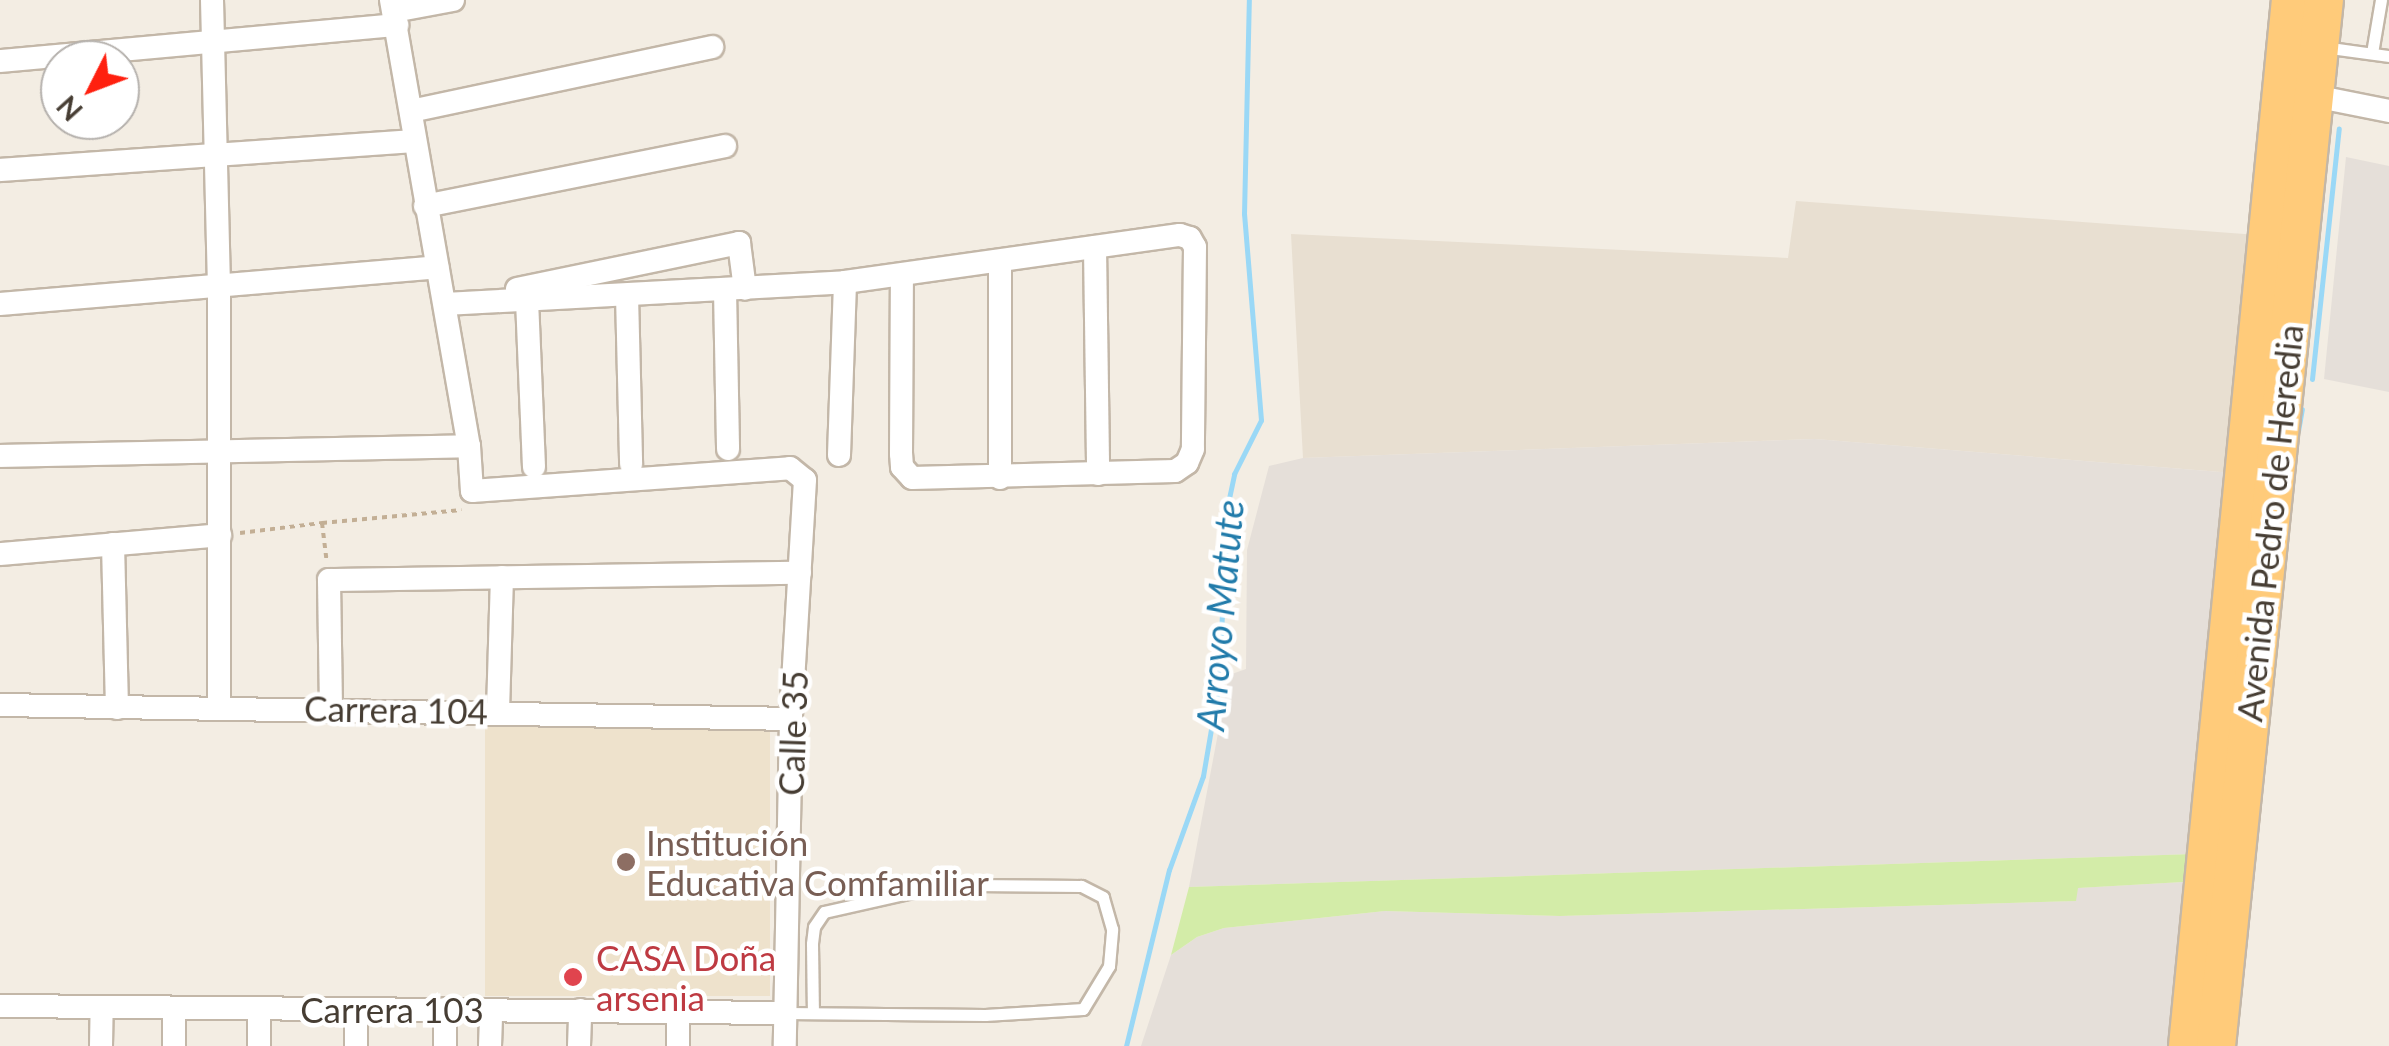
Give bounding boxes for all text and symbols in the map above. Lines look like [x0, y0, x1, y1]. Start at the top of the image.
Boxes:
north arrow [40, 40, 140, 140]
text: N [49, 89, 89, 128]
street label: Avenida Pedro de Heredia [2227, 322, 2311, 724]
water label: Arroyo Matute [1187, 498, 1253, 732]
street label: Calle 35 [769, 670, 815, 796]
street label: Carrera 104 [304, 686, 488, 732]
place label: Institución Educativa Comfamiliar [646, 821, 989, 903]
marker: Institución Educativa Comfamiliar [615, 851, 637, 873]
place label: CASA Doña arsenia [596, 936, 777, 1018]
marker: CASA Doña arsenia [560, 964, 586, 990]
street label: Carrera 103 [300, 988, 484, 1030]

